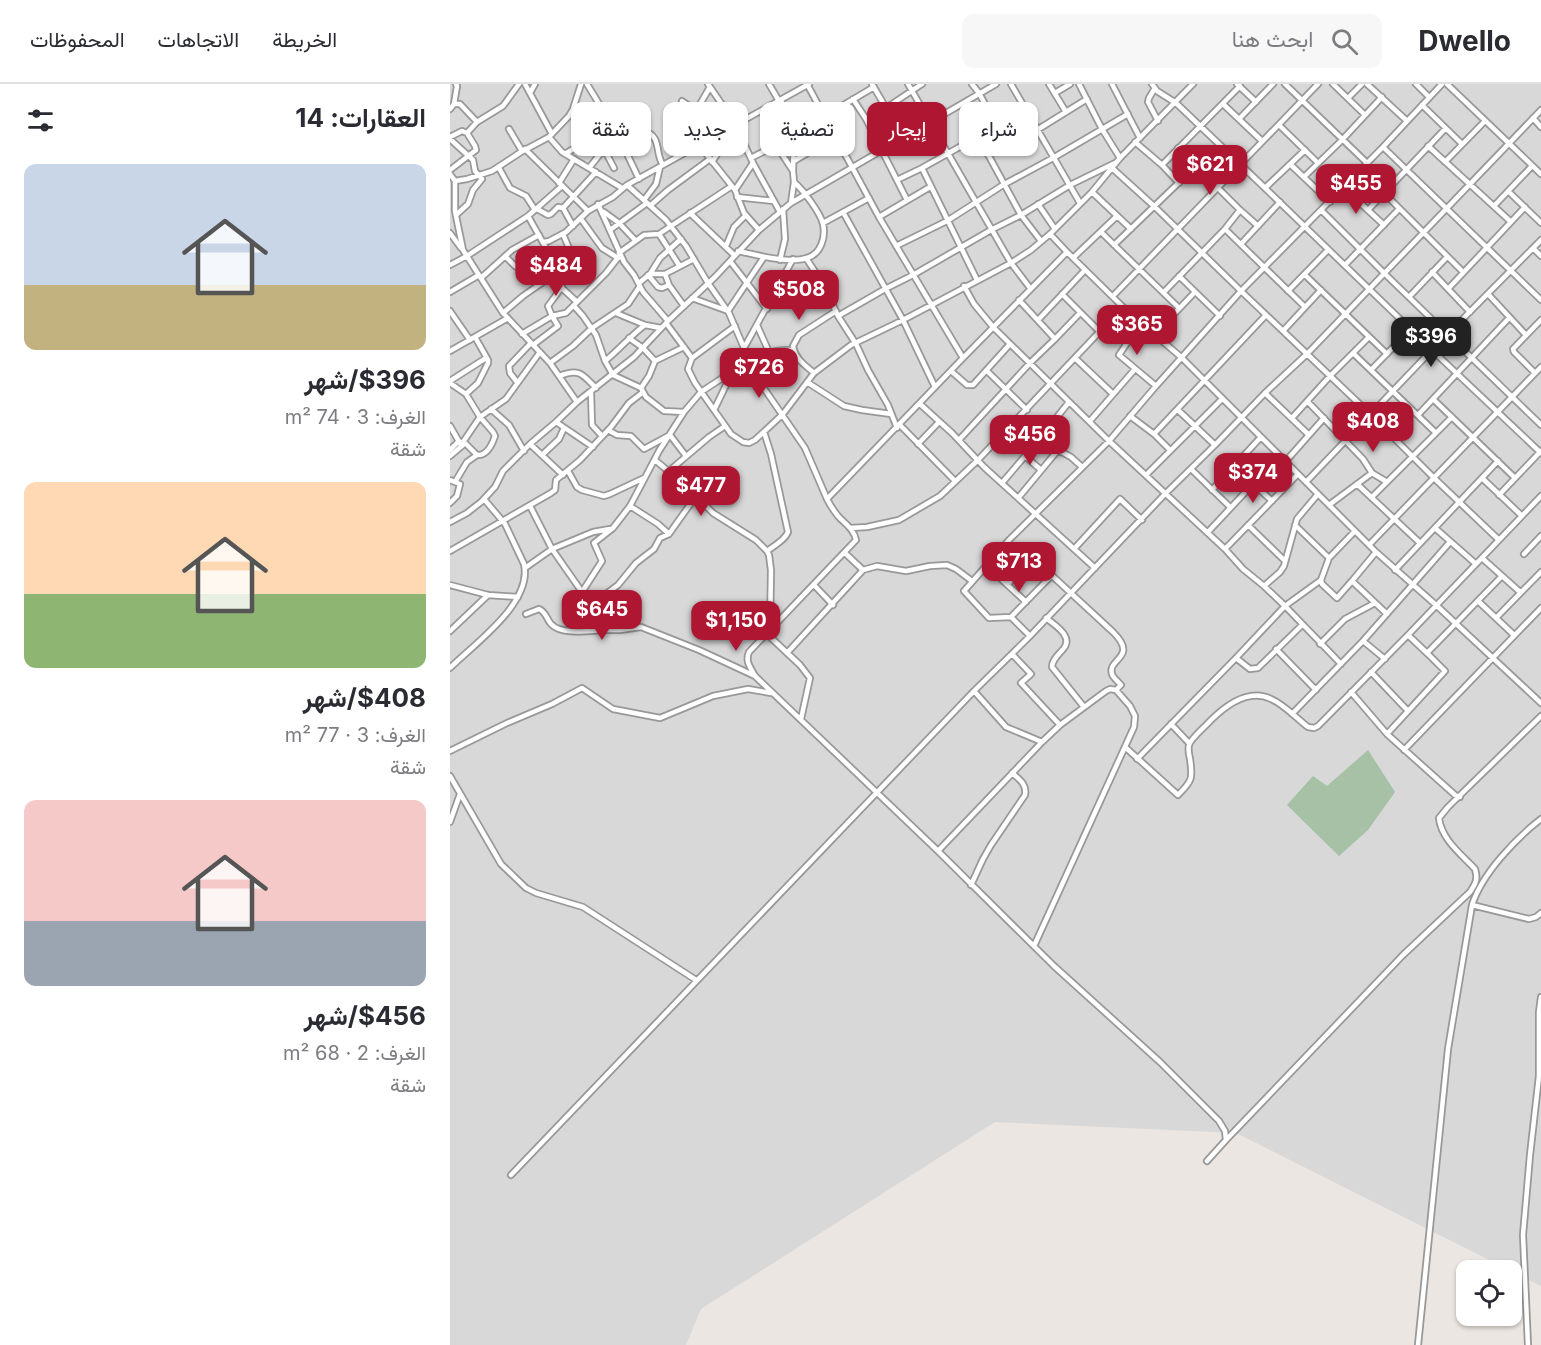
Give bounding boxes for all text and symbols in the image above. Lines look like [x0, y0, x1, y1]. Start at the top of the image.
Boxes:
search box [962, 14, 1382, 68]
text: Dwello [1418, 24, 1511, 58]
icon: search [1328, 25, 1361, 58]
text: ابحث هنا [1232, 26, 1313, 52]
text: المحفوظات [30, 27, 125, 52]
text: الاتجاهات [158, 27, 239, 52]
text: الخريطة [272, 27, 337, 52]
text: العقارات: 14 [295, 102, 426, 133]
chip: شقة [571, 102, 651, 156]
chip: جديد [663, 102, 748, 156]
chip: تصفية [760, 102, 855, 156]
chip: إيجار [867, 102, 947, 156]
chip: شراء [959, 102, 1038, 156]
icon: filters [24, 104, 57, 137]
pin: $621 [1174, 145, 1246, 196]
text: $621 [1186, 152, 1234, 176]
pin: $455 [1320, 164, 1392, 215]
text: $455 [1330, 171, 1382, 195]
icon: home [171, 203, 279, 311]
pin: $484 [520, 246, 592, 297]
text: $484 [529, 253, 583, 277]
pin: $508 [763, 270, 835, 321]
text: $508 [773, 277, 825, 301]
pin: $365 [1101, 305, 1173, 356]
text: $365 [1111, 312, 1163, 336]
pin: $396 [1395, 317, 1467, 368]
text: $396 [1405, 324, 1457, 348]
pin: $726 [723, 348, 795, 399]
text: $726 [734, 355, 784, 379]
text: $396/شهر [304, 364, 426, 395]
pin: $408 [1337, 402, 1409, 453]
text: الغرف: 3 · 74 m² [285, 405, 426, 429]
text: $408 [1346, 409, 1400, 433]
pin: $456 [994, 415, 1066, 466]
text: $456 [1004, 422, 1056, 446]
text: شقة [390, 437, 426, 461]
pin: $374 [1217, 453, 1289, 504]
text: $374 [1228, 460, 1278, 484]
pin: $477 [665, 466, 737, 517]
text: $477 [676, 473, 726, 497]
icon: home [171, 521, 279, 629]
pin: $713 [983, 542, 1055, 593]
text: $713 [996, 549, 1042, 573]
pin: $645 [566, 590, 638, 641]
text: $645 [576, 597, 628, 621]
pin: $1,150 [687, 601, 785, 652]
text: $1,150 [705, 608, 767, 632]
text: $408/شهر [303, 682, 426, 713]
text: الغرف: 3 · 77 m² [285, 723, 426, 747]
text: شقة [390, 755, 426, 779]
icon: home [171, 839, 279, 947]
text: $456/شهر [304, 1000, 426, 1031]
text: الغرف: 2 · 68 m² [283, 1041, 426, 1065]
text: شقة [390, 1073, 426, 1097]
map controls [1456, 1260, 1522, 1326]
button: locate [1456, 1260, 1522, 1326]

